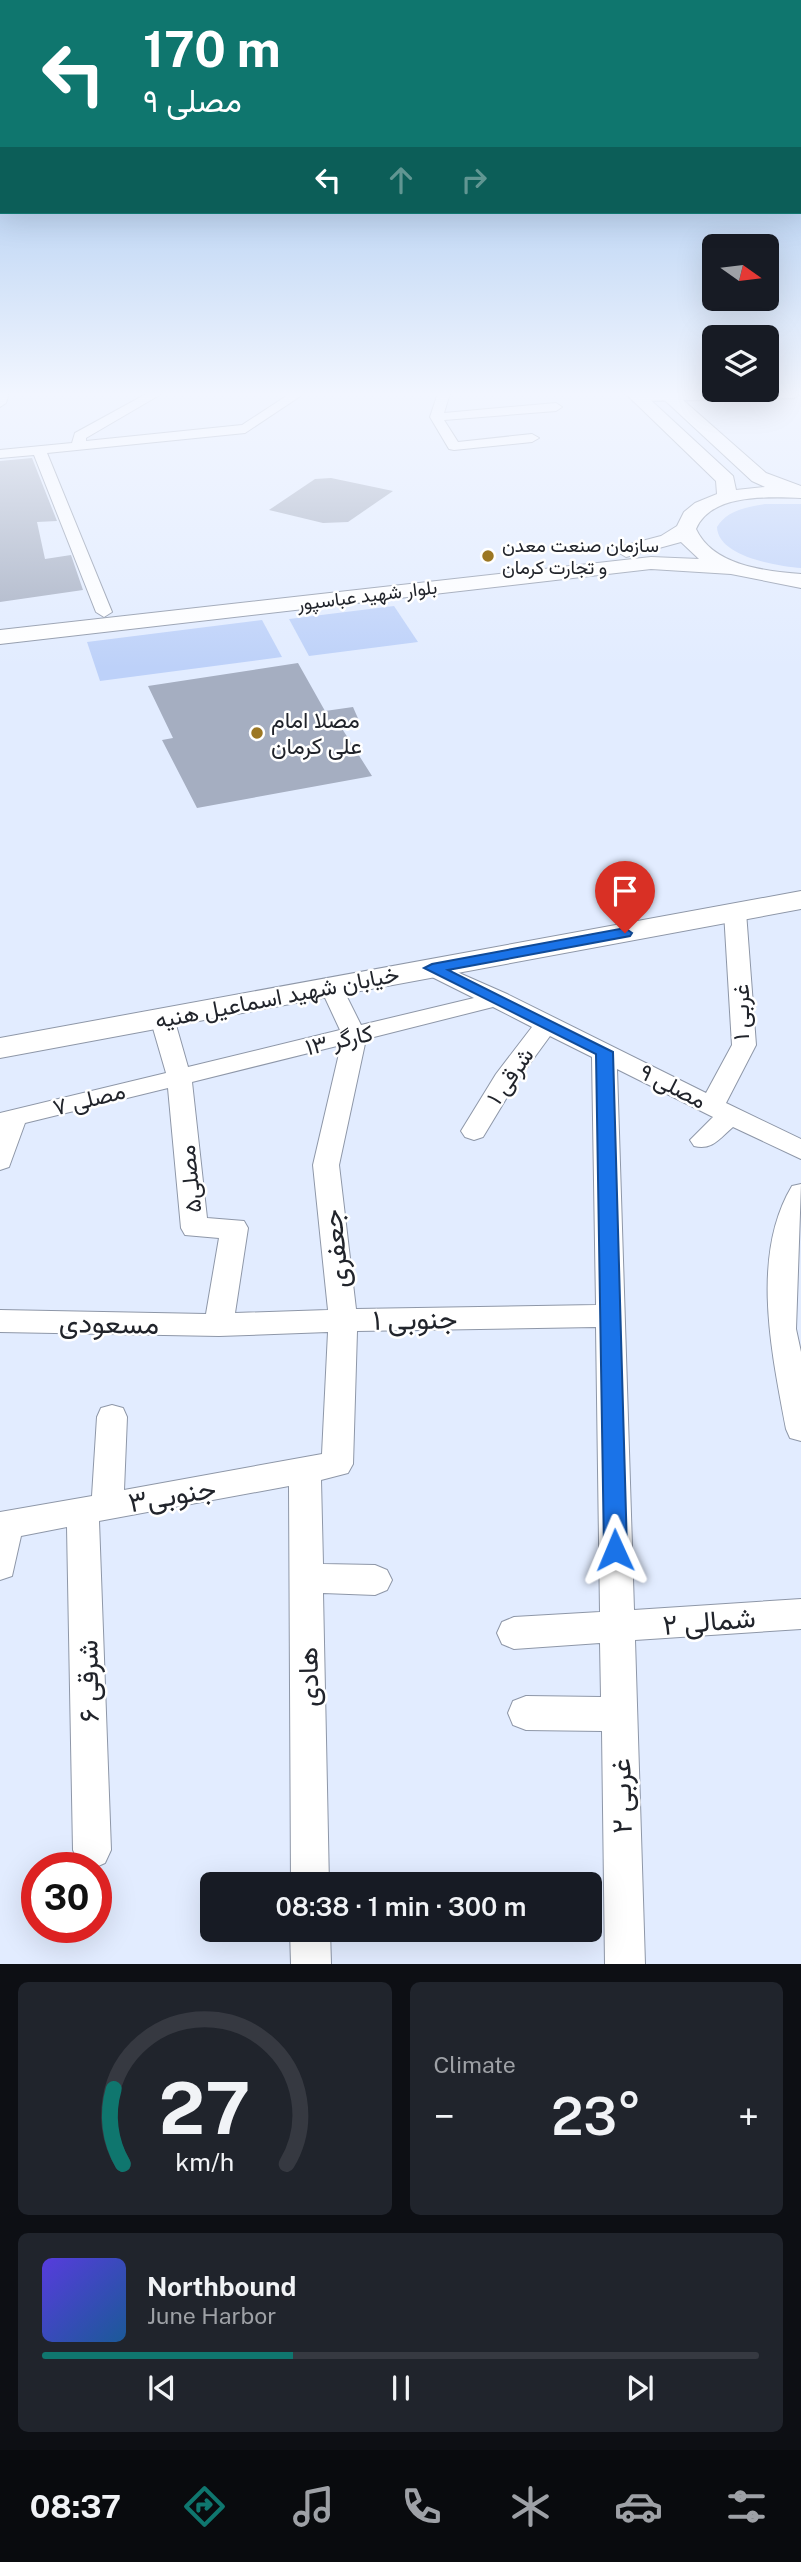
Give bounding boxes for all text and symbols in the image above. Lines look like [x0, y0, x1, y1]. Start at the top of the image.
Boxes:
text: 170 m [143, 20, 281, 78]
icon: left [28, 28, 119, 119]
text: مصلی ۹ [143, 82, 242, 119]
icon: left [309, 161, 347, 199]
icon: ahead [382, 161, 420, 199]
icon: right [455, 161, 493, 199]
north arrow [702, 234, 779, 312]
map controls [702, 234, 779, 402]
button: layers [702, 325, 779, 402]
place label: سازمان صنعت معدن و تجارت کرمان [502, 534, 659, 579]
marker: سازمان صنعت معدن و تجارت کرمان [480, 548, 496, 564]
street label: بلوار شهید عباسپور [295, 575, 439, 618]
place label: مصلا امام علی کرمان [271, 706, 362, 761]
marker: مصلا امام علی کرمان [249, 725, 265, 741]
pin [595, 861, 655, 933]
icon: arrive [606, 872, 644, 910]
street label: خیابان شهید اسماعیل هنیه [152, 960, 402, 1035]
street label: ۱ غربی [727, 984, 756, 1040]
street label: کارگر ۱۳ [303, 1019, 376, 1062]
street label: ۱ شرقی [480, 1042, 540, 1110]
street label: مصلی ۹ [635, 1057, 711, 1115]
street label: مصلی ۷ [50, 1077, 128, 1121]
street label: مصلی۵ [173, 1144, 207, 1214]
street label: جعفری [314, 1208, 357, 1290]
street label: ۱ جنوبی [372, 1301, 458, 1338]
street label: مسعودی [59, 1305, 159, 1342]
street label: جنوبی۳ [126, 1471, 219, 1520]
position arrow [578, 1513, 652, 1587]
street label: ۲ شمالی [661, 1600, 757, 1642]
street label: ۶ شرقی [70, 1639, 107, 1722]
street label: هادی [290, 1647, 326, 1707]
street label: ۲ غربی [603, 1758, 640, 1834]
speed limit sign: 30 [21, 1852, 112, 1943]
text: 08:38 · 1 min · 300 m [276, 1891, 526, 1922]
text: Climate [434, 2051, 516, 2078]
text: 27 [159, 2066, 251, 2151]
text: 23° [551, 2086, 641, 2147]
text: − [434, 2094, 455, 2139]
text: + [738, 2094, 759, 2139]
text: km/h [175, 2147, 234, 2177]
text: Northbound [147, 2271, 296, 2302]
text: June Harbor [147, 2302, 276, 2329]
icon: previous [143, 2369, 181, 2407]
icon: pause [382, 2369, 420, 2407]
icon: next [621, 2369, 659, 2407]
icon: directions [180, 2482, 229, 2531]
icon: music [289, 2482, 338, 2531]
icon: phone [397, 2482, 446, 2531]
icon: climate [506, 2482, 555, 2531]
icon: car [614, 2482, 663, 2531]
icon: filters [722, 2482, 771, 2531]
text: 08:37 [30, 2488, 121, 2525]

